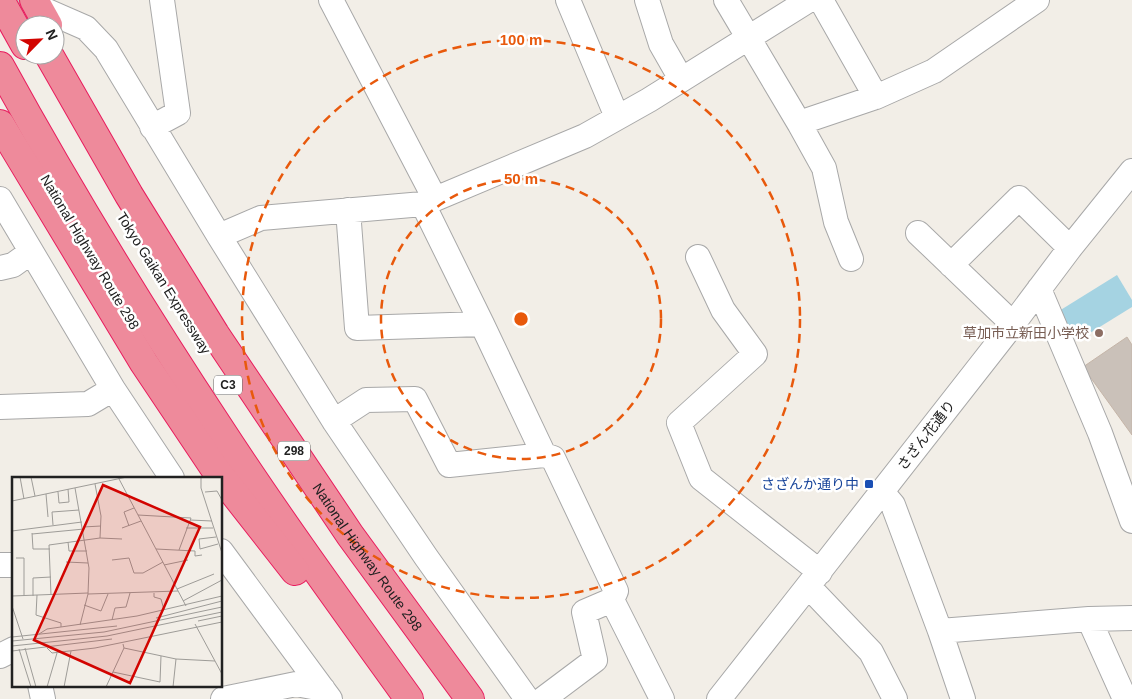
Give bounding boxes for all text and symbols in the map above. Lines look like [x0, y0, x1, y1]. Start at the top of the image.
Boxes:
north arrow [15, 15, 65, 65]
text: N [43, 27, 61, 43]
text: 100 m [500, 31, 542, 48]
text: 50 m [504, 170, 538, 187]
street label: National Highway Route 298 [37, 172, 143, 332]
street label: Tokyo Gaikan Expressway [114, 209, 214, 357]
centre of rings [512, 310, 530, 328]
place label: 草加市立新田小学校 [963, 325, 1089, 341]
marker: 草加市立新田小学校 [1093, 327, 1105, 339]
road number: C3 [214, 376, 242, 394]
street label: さざん花通り [894, 397, 958, 473]
road number: 298 [278, 442, 310, 461]
place label: さざんか通り中 [761, 476, 859, 492]
inset map [12, 477, 222, 686]
marker: さざんか通り中 [863, 478, 875, 490]
street label: National Highway Route 298 [310, 480, 426, 634]

